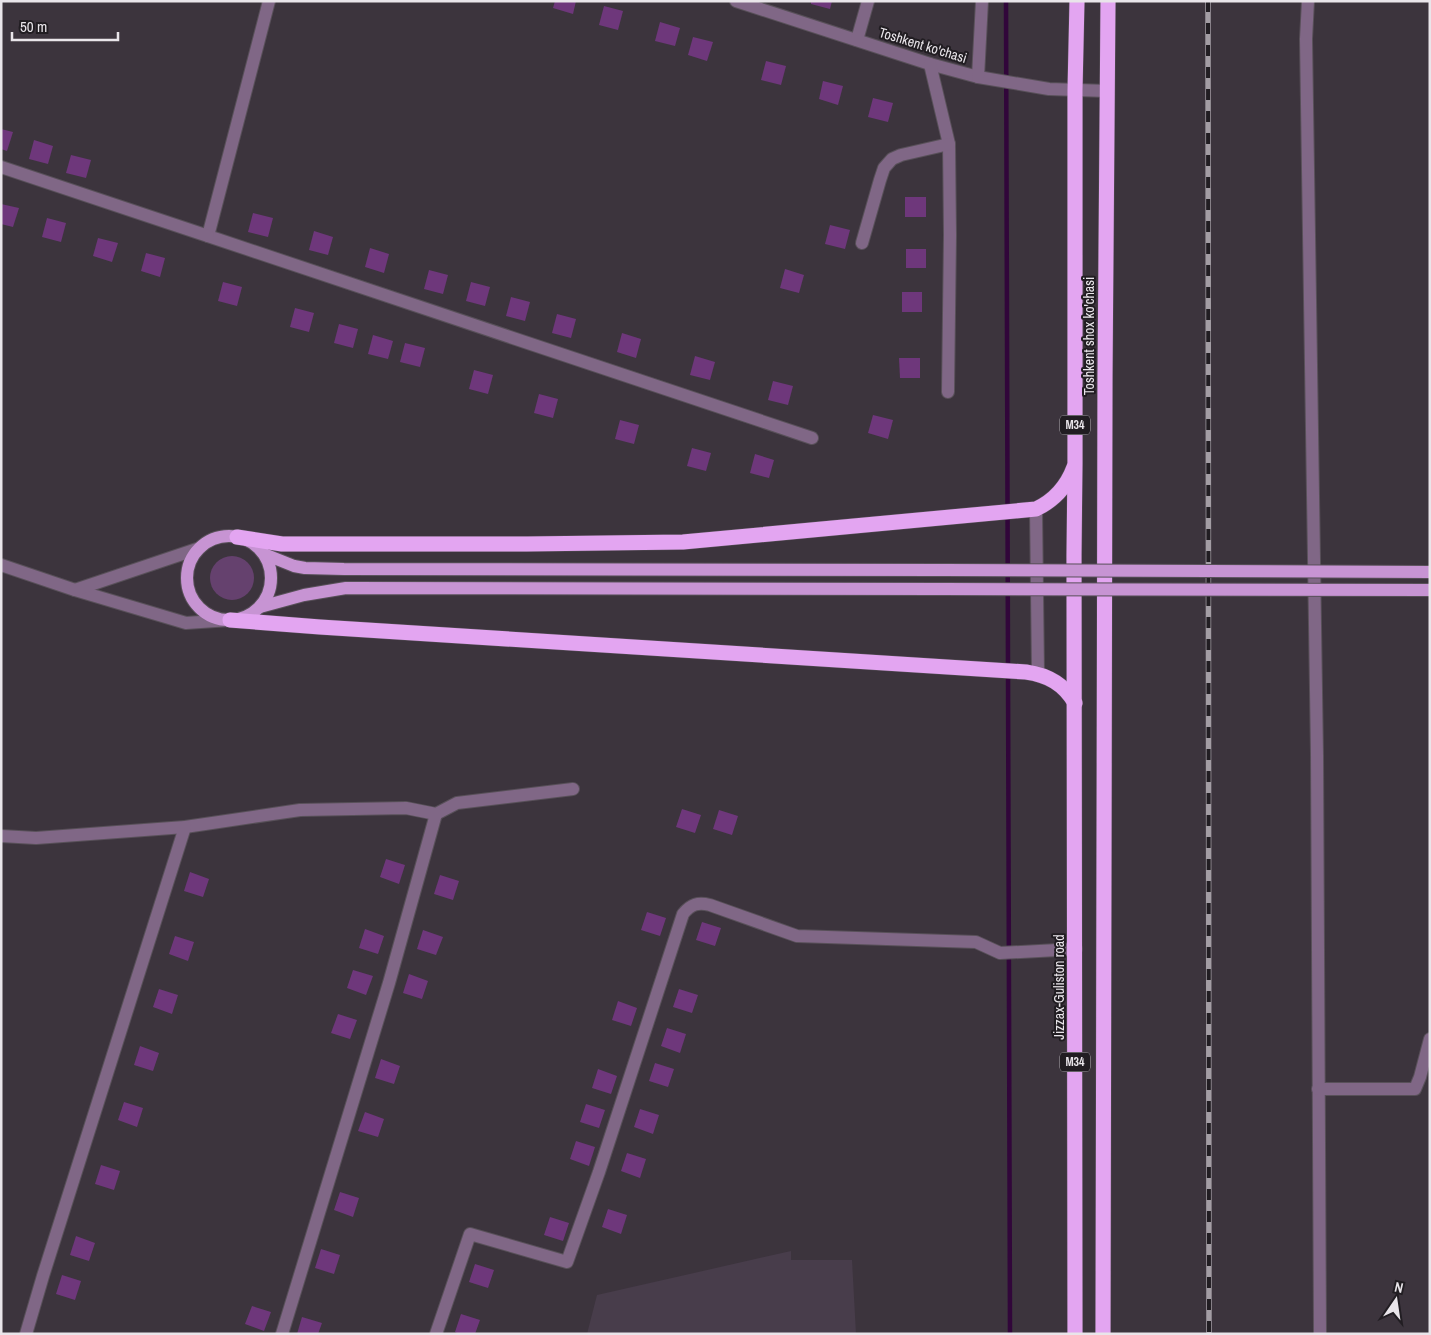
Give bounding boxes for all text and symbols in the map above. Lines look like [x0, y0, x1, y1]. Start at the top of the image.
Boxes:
scale bar [12, 10, 119, 42]
text: 50 m [20, 16, 47, 37]
street label: Toshkent ko'chasi [877, 23, 969, 67]
street label: Toshkent shox ko'chasi [1080, 277, 1098, 395]
road number: M34 [1060, 416, 1090, 434]
street label: Jizzax-Guliston road [1050, 934, 1068, 1040]
road number: M34 [1060, 1052, 1090, 1072]
north arrow [1371, 1275, 1421, 1325]
text: N [1393, 1278, 1405, 1297]

